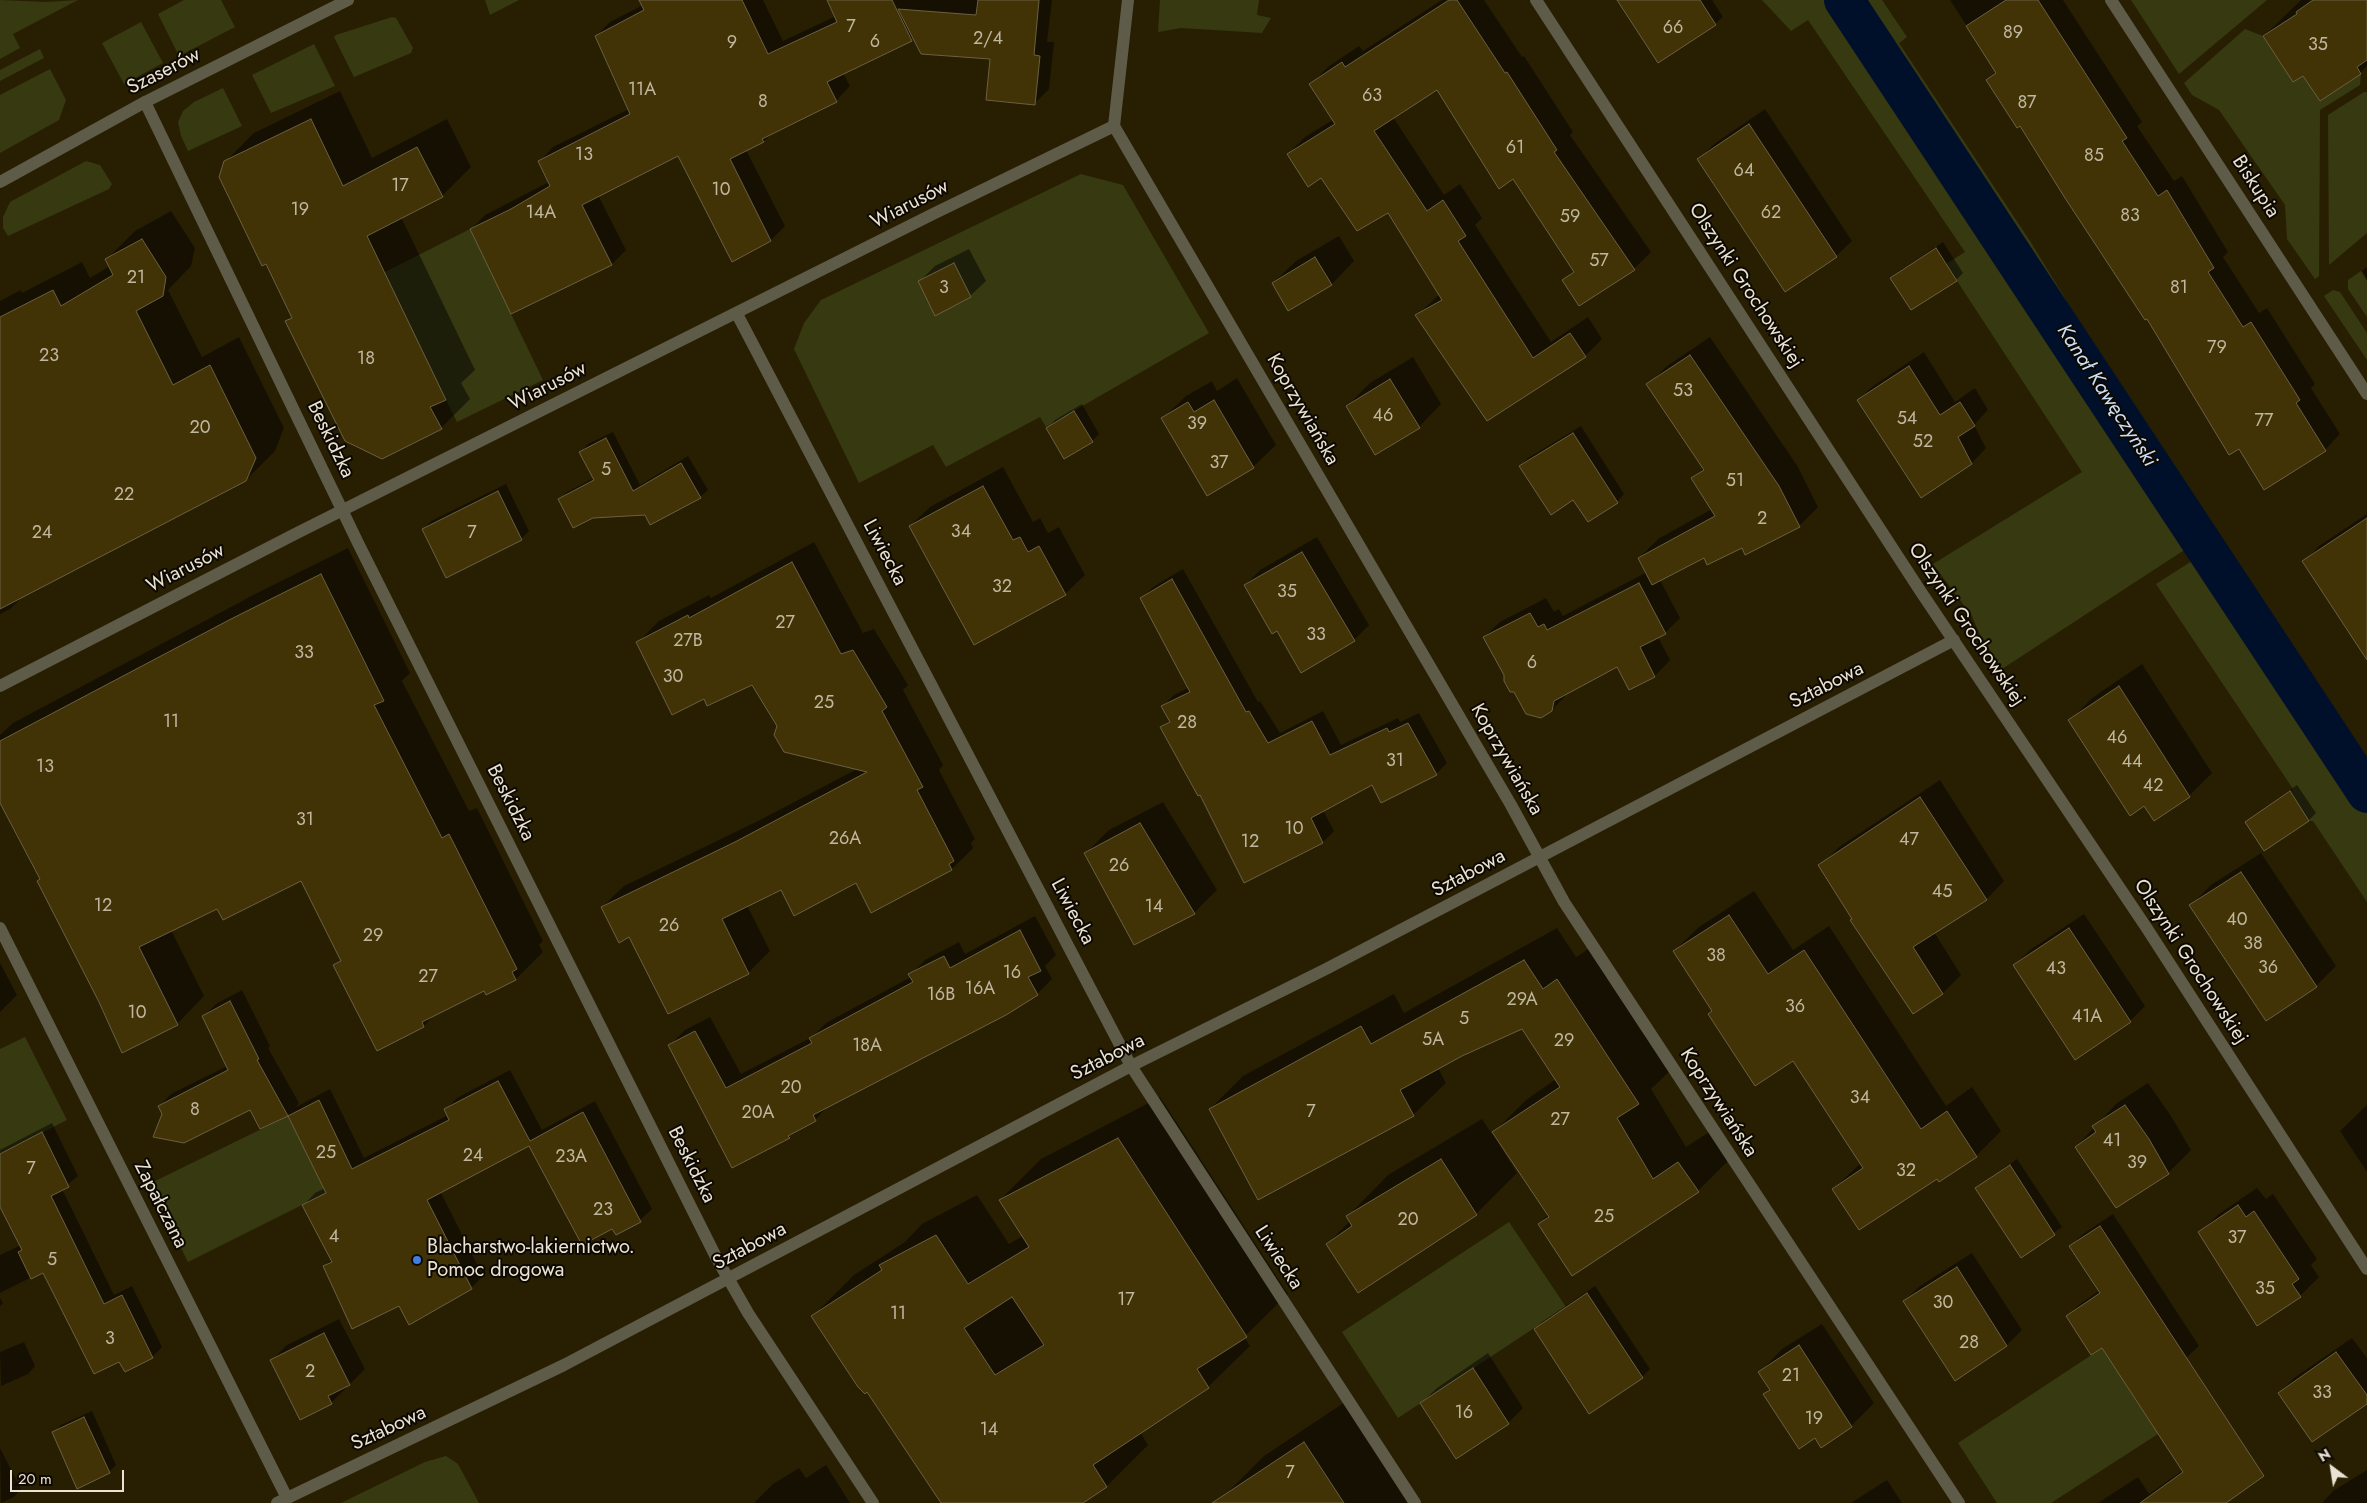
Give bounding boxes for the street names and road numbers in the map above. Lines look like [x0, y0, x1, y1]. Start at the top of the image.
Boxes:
street label: Szaserów [123, 43, 205, 101]
street label: Biskupia [2226, 151, 2284, 223]
street label: Wiarusów [867, 175, 953, 235]
street label: Olszynki Grochowskiej [1683, 199, 1807, 373]
street label: Koprzywiańska [1260, 350, 1344, 470]
street label: Wiarusów [505, 357, 591, 417]
street label: Beskidzka [301, 398, 359, 482]
street label: Liwiecka [857, 516, 911, 590]
street label: Wiarusów [143, 539, 229, 599]
street label: Olszynki Grochowskiej [1902, 539, 2030, 711]
street label: Sztabowa [1786, 657, 1868, 715]
street label: Koprzywiańska [1464, 700, 1548, 820]
street label: Beskidzka [481, 761, 539, 845]
street label: Sztabowa [1428, 845, 1510, 903]
street label: Liwiecka [1045, 875, 1099, 949]
street label: Olszynki Grochowskiej [2128, 875, 2252, 1049]
street label: Sztabowa [1067, 1029, 1149, 1087]
street label: Koprzywiańska [1674, 1044, 1762, 1162]
street label: Beskidzka [662, 1123, 720, 1207]
street label: Zapałczana [128, 1157, 192, 1253]
street label: Sztabowa [709, 1218, 791, 1276]
street label: Liwiecka [1249, 1222, 1307, 1294]
street label: Sztabowa [348, 1401, 430, 1457]

